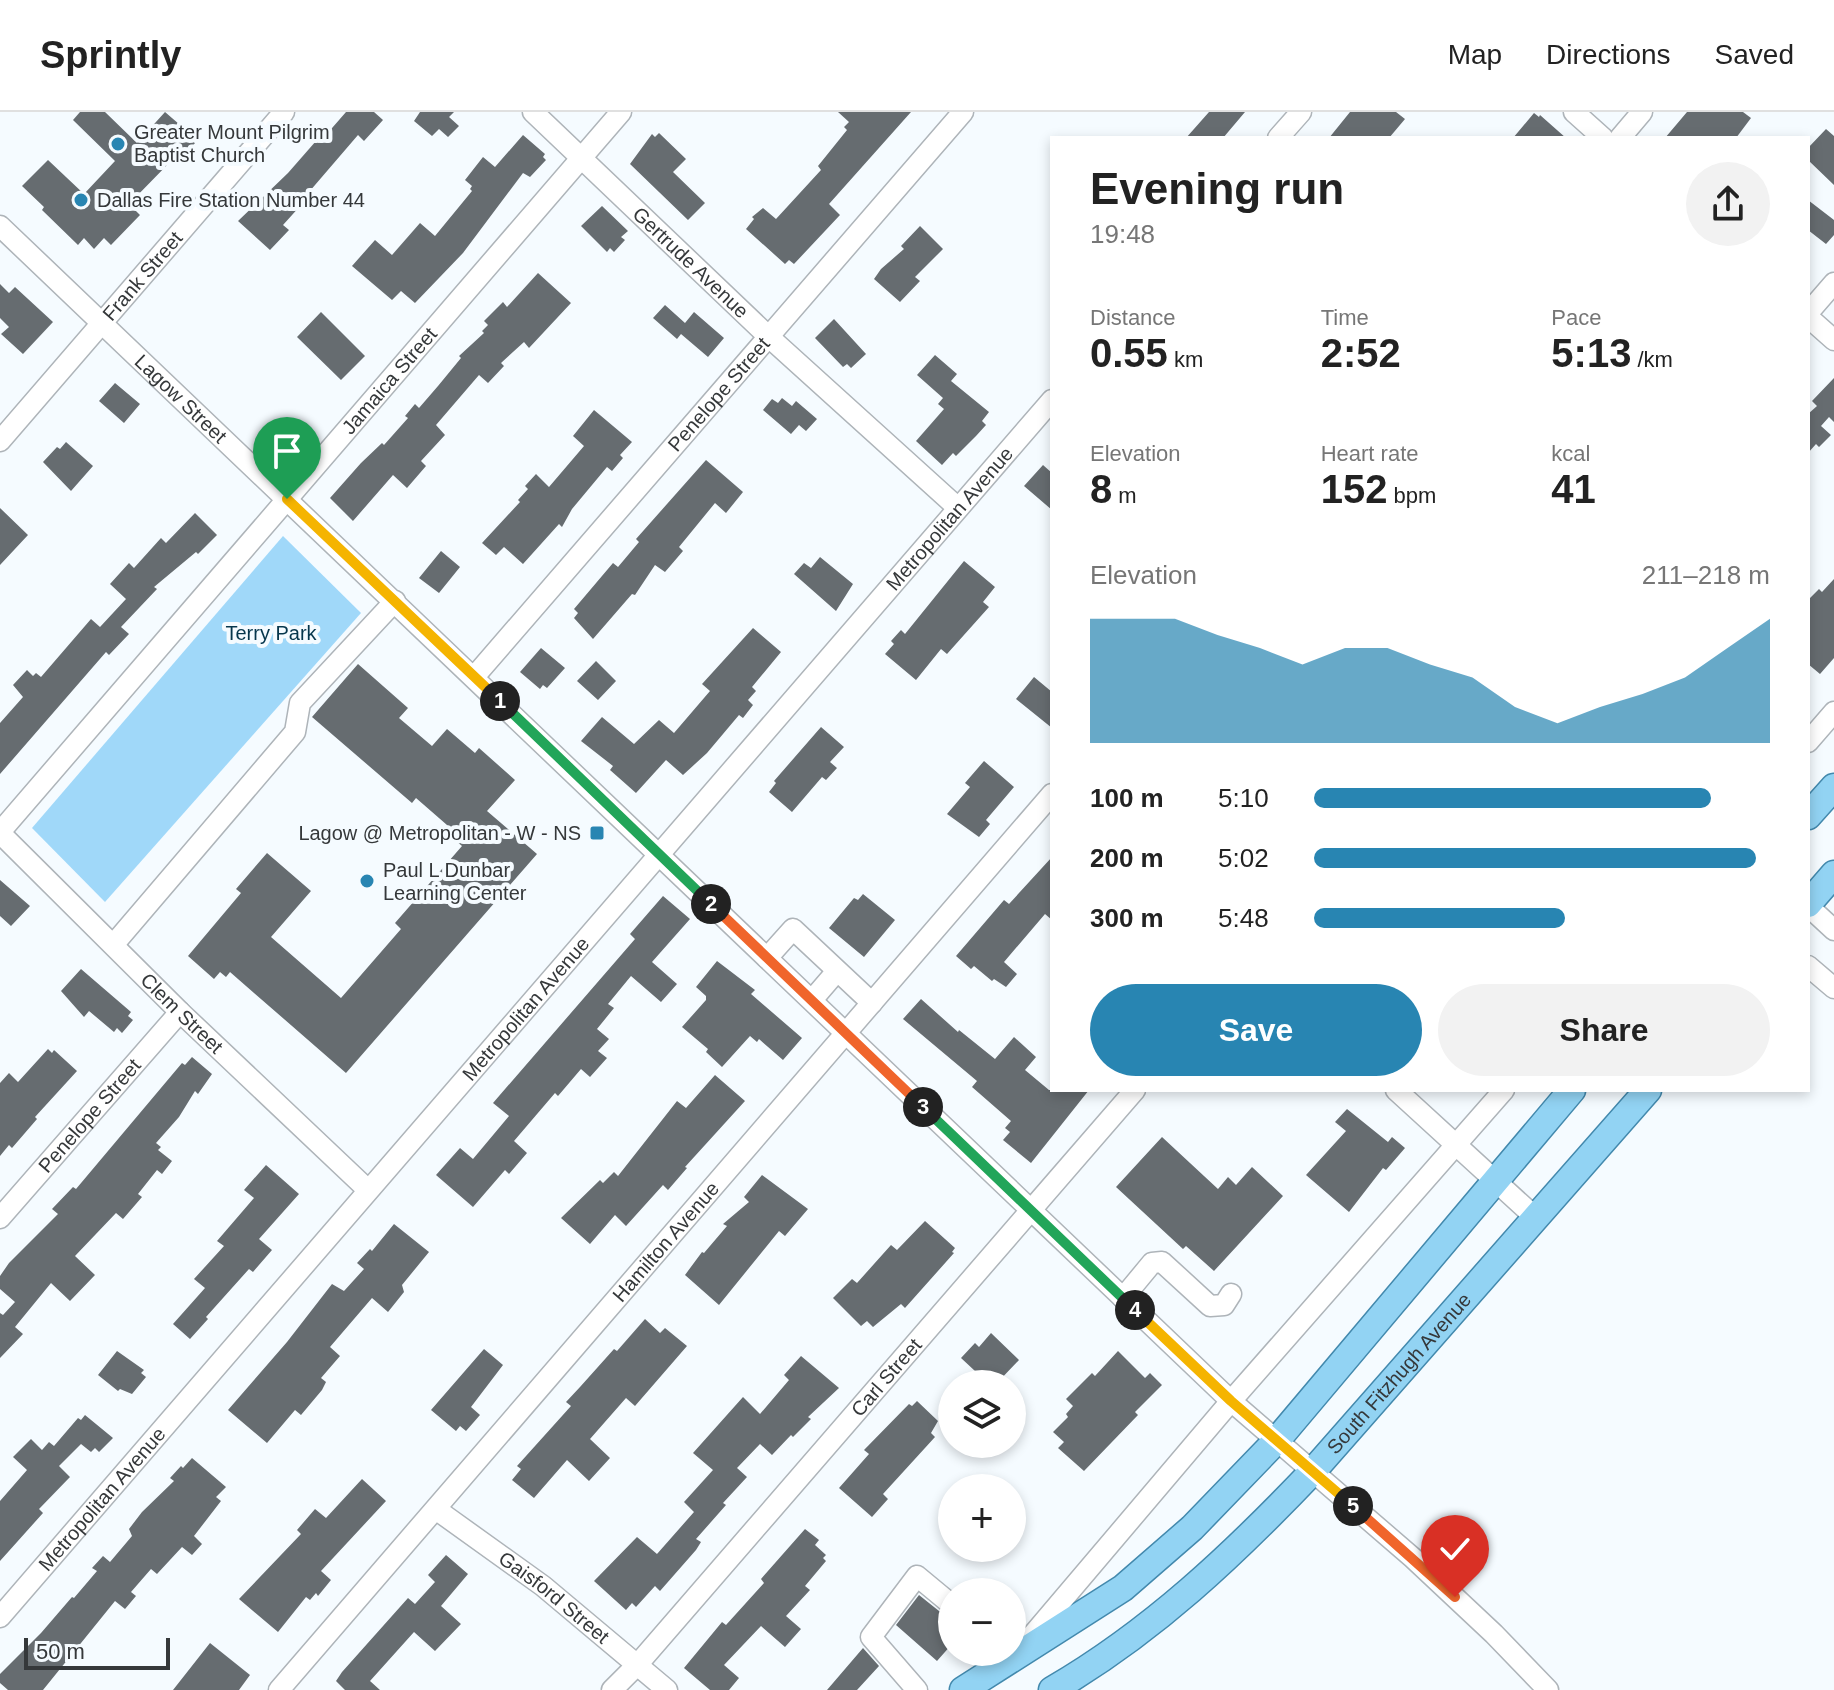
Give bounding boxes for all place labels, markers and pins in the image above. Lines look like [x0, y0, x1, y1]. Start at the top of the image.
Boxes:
place label: Greater Mount Pilgrim Baptist Church [134, 121, 330, 166]
marker: Greater Mount Pilgrim Baptist Church [109, 135, 127, 153]
place label: Dallas Fire Station Number 44 [97, 189, 365, 211]
marker: Dallas Fire Station Number 44 [72, 191, 90, 209]
pin [253, 417, 321, 499]
pin: 1 [480, 681, 520, 721]
place label: Lagow @ Metropolitan - W - NS [298, 822, 581, 844]
marker: Lagow @ Metropolitan - W - NS [588, 824, 606, 842]
place label: Paul L Dunbar Learning Center [383, 859, 527, 904]
marker: Paul L Dunbar Learning Center [358, 872, 376, 890]
pin: 2 [691, 884, 731, 924]
pin: 3 [903, 1087, 943, 1127]
pin: 4 [1115, 1290, 1155, 1330]
pin: 5 [1333, 1486, 1373, 1526]
pin [1421, 1515, 1489, 1597]

